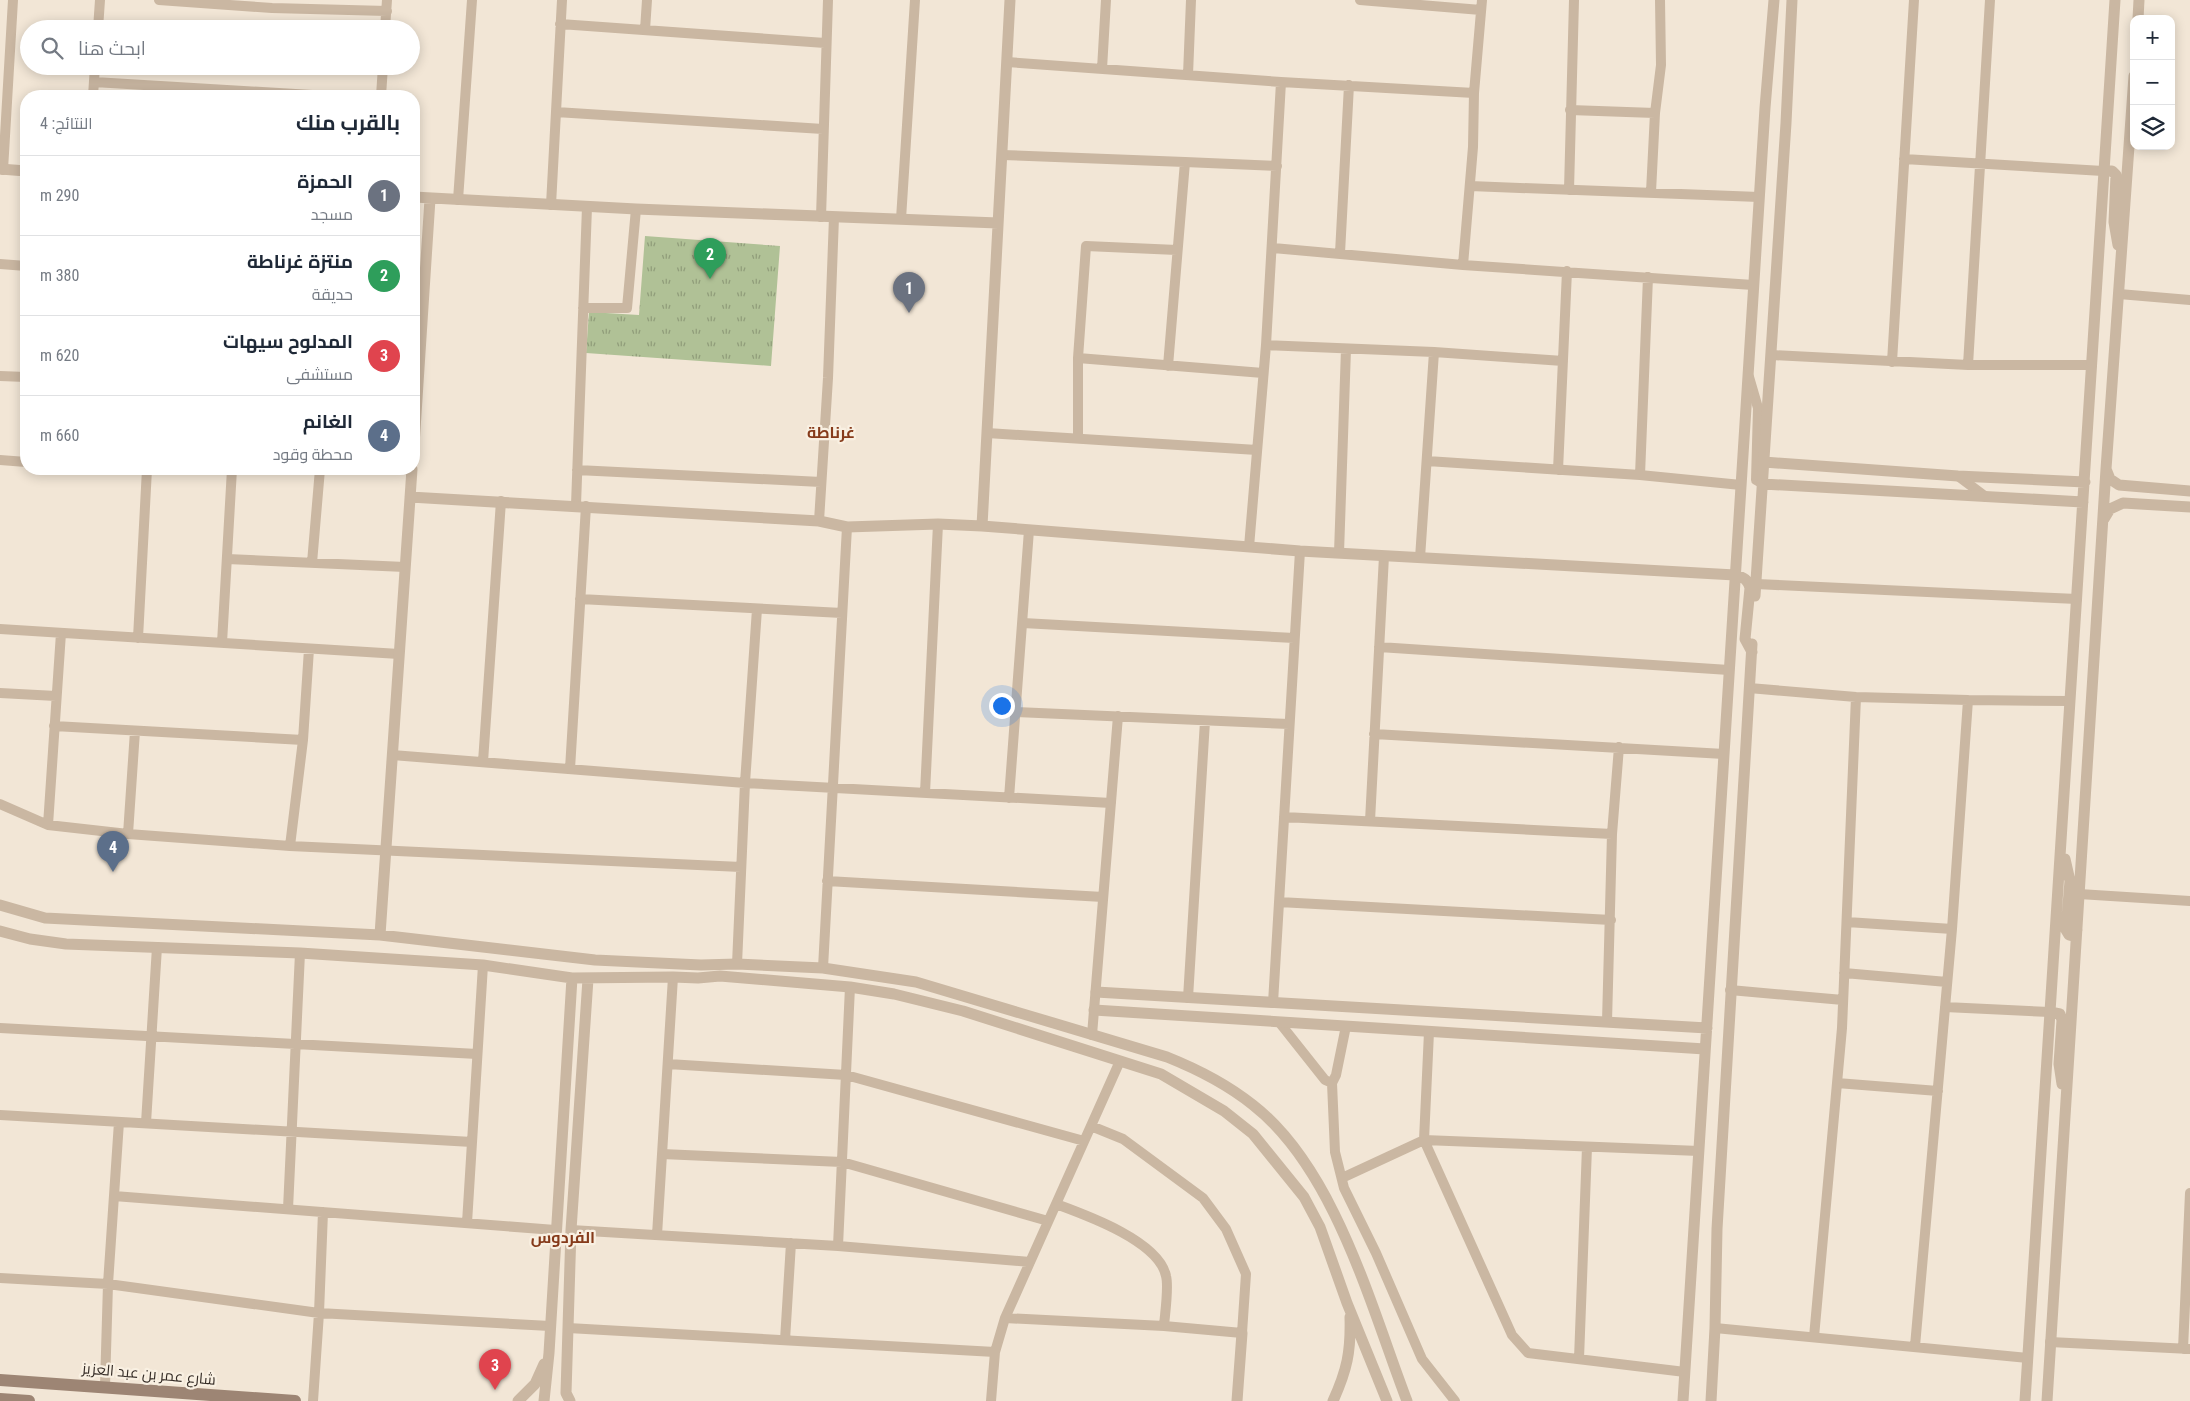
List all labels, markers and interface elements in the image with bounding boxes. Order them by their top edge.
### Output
map controls [2130,15,2175,150]
button: + [2130,15,2175,60]
search box [20,20,420,75]
icon: search [38,34,66,62]
text: ابحث هنا [78,37,146,60]
button: − [2130,60,2175,105]
button: layers [2130,105,2175,150]
text: بالقرب منك [296,111,400,135]
text: النتائج: 4 [40,114,92,133]
text: الحمزة [297,170,353,193]
text: 290 m [40,186,79,205]
text: 1 [380,186,388,205]
text: مسجد [311,205,353,224]
pin: 2 [694,238,726,279]
text: منتزة غرناطة [247,250,353,273]
text: 380 m [40,266,79,285]
text: 2 [380,266,388,285]
pin: 1 [893,272,925,313]
text: حديقة [312,285,353,304]
text: المدلوح سيهات [223,330,353,353]
text: 620 m [40,346,79,365]
text: 3 [380,346,388,365]
text: مستشفى [286,365,353,384]
text: الغانم [303,410,353,433]
district label: غرناطة [807,423,855,442]
text: 660 m [40,426,79,445]
text: 4 [380,426,388,445]
text: محطة وقود [273,445,353,464]
your location [989,693,1015,719]
pin: 4 [97,831,129,872]
district label: الفردوس [531,1228,595,1247]
pin: 3 [479,1349,511,1390]
street label: شارع عمر بن عبد العزيز [80,1359,217,1391]

